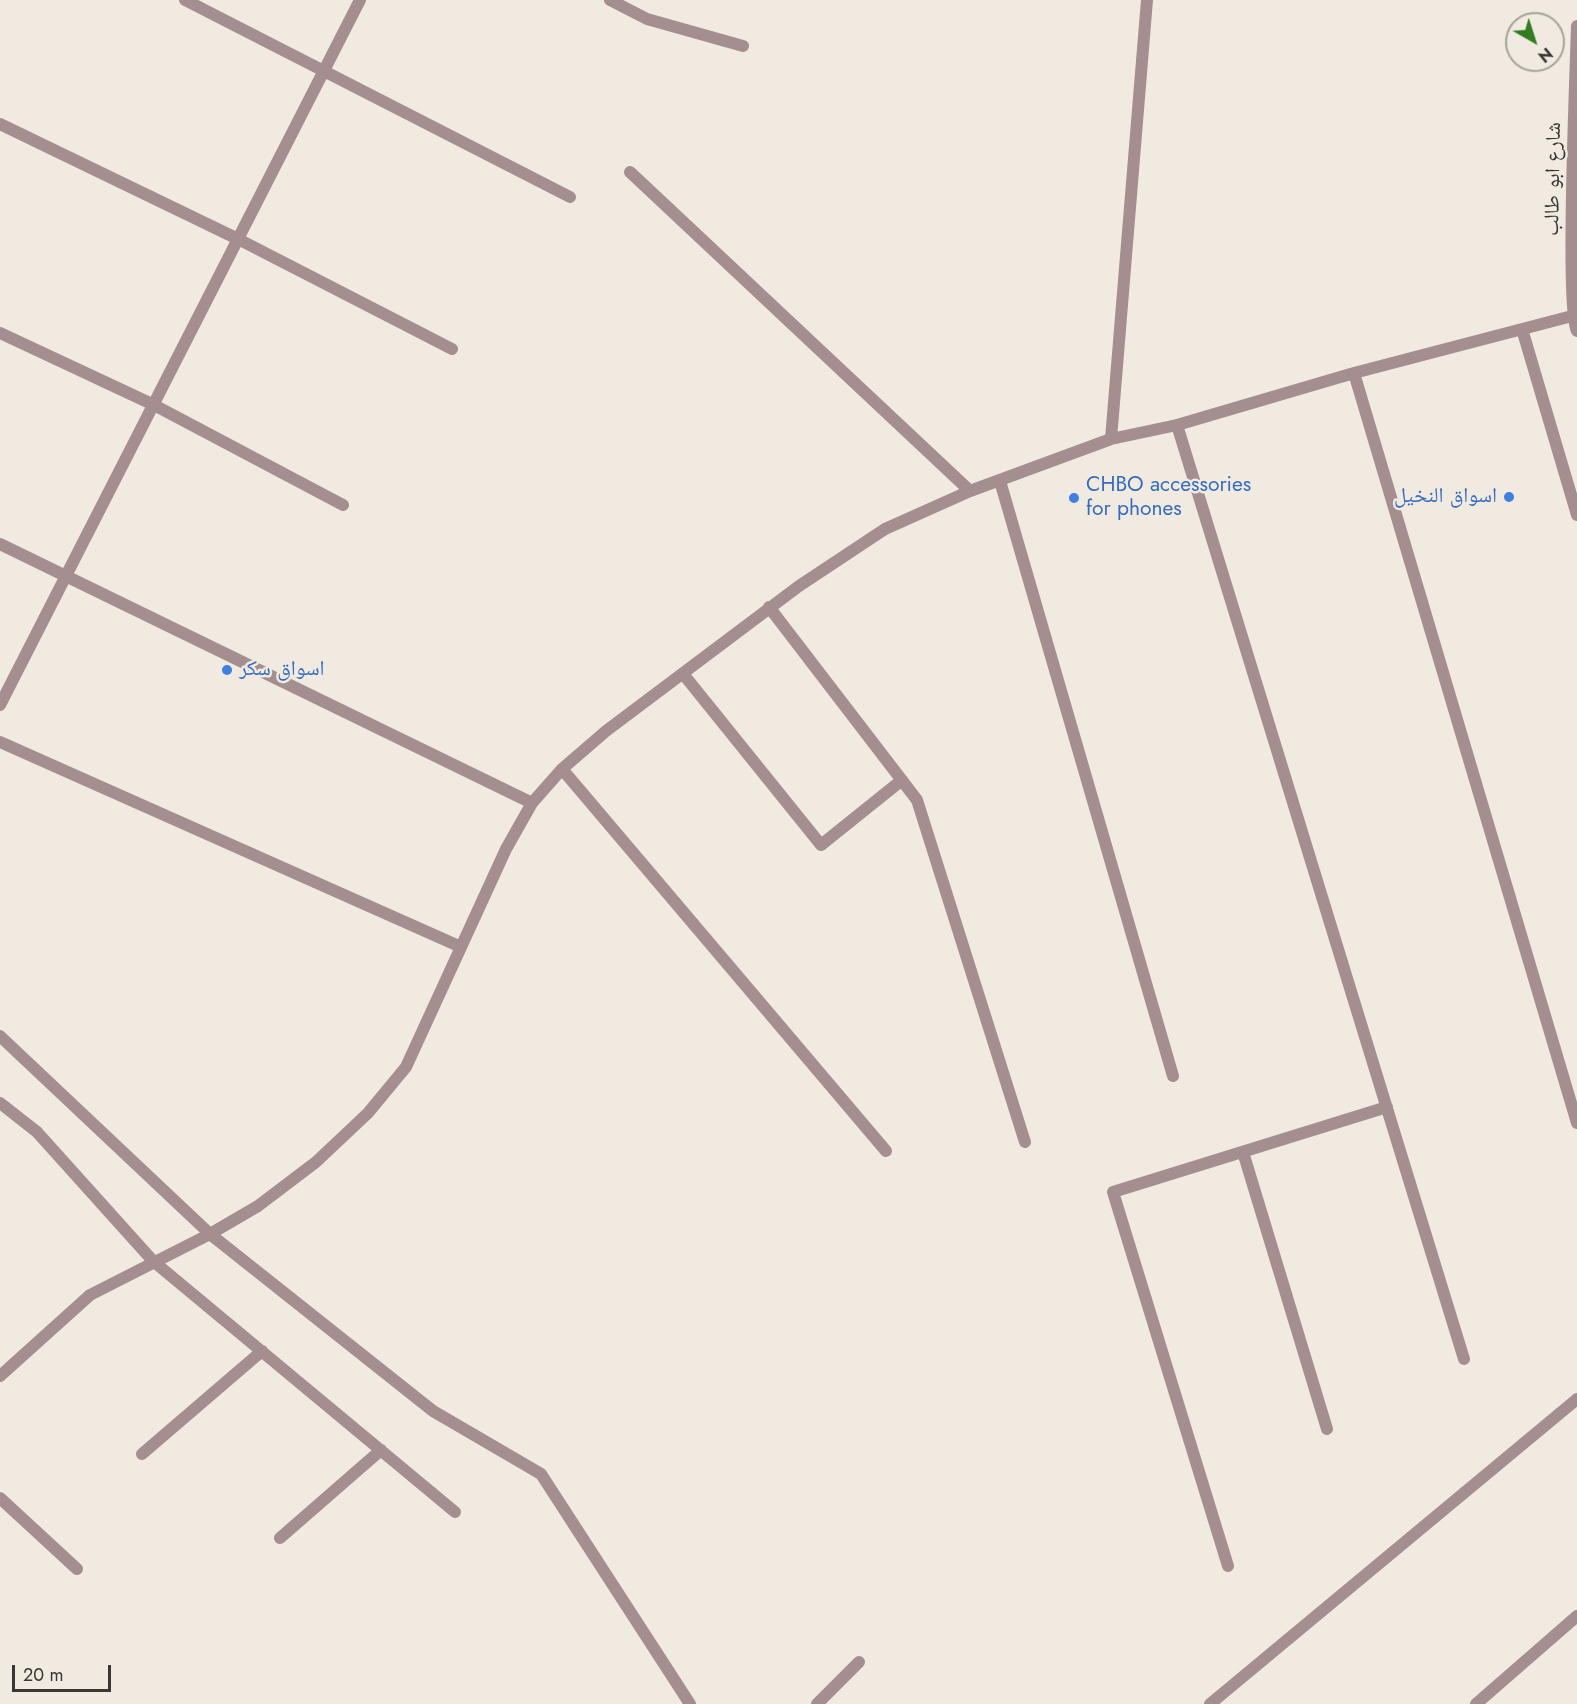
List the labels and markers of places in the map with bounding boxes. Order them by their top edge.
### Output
place label: CHBO accessories for phones [1086,473,1251,523]
place label: اسواق النخيل [1394,484,1497,510]
marker: اسواق النخيل [1502,490,1516,504]
marker: CHBO accessories for phones [1067,491,1081,505]
place label: اسواق سكر [239,657,324,683]
marker: اسواق سكر [220,663,234,677]

